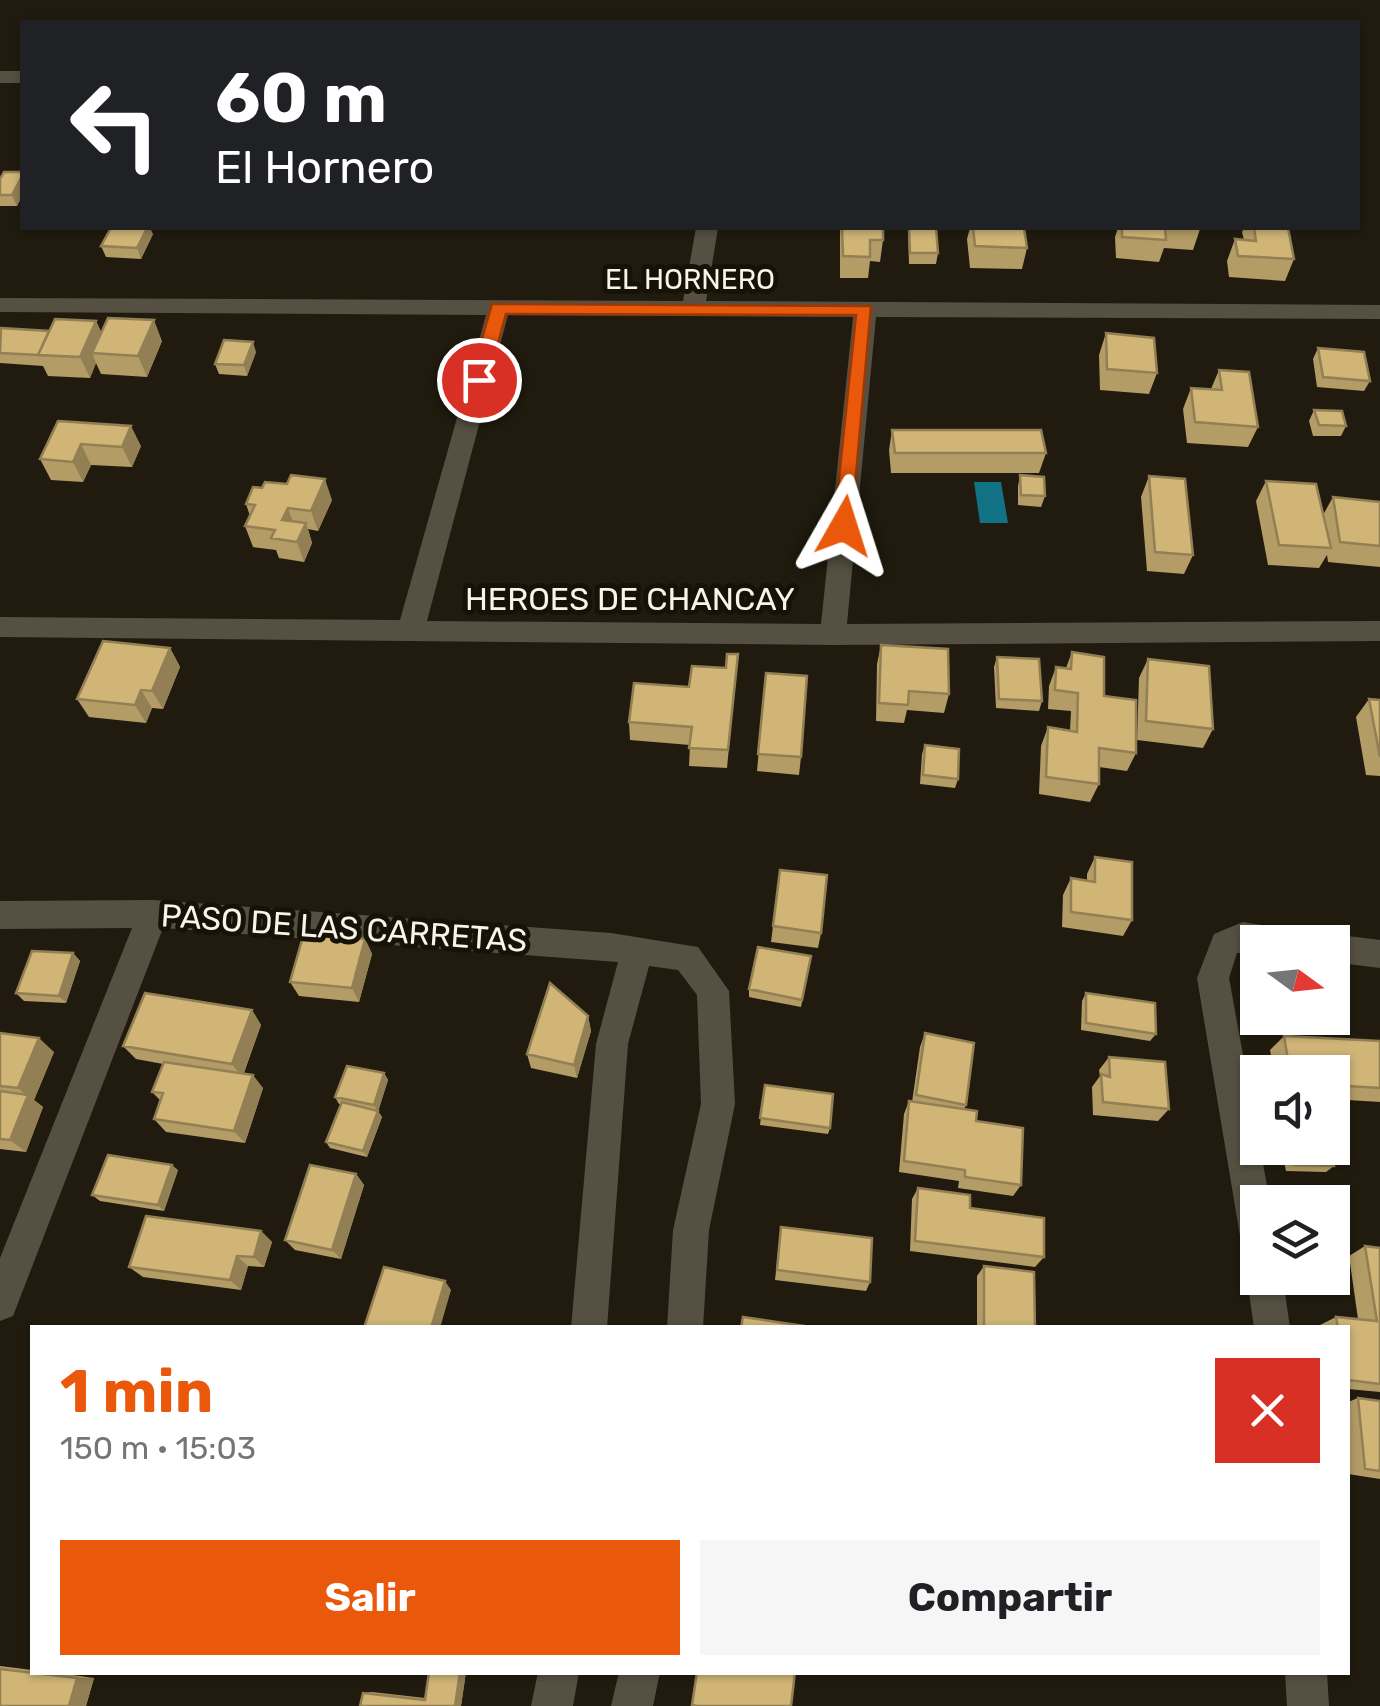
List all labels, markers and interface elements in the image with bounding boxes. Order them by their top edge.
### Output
text: 60 m [215,57,387,140]
icon: left [50,60,180,190]
text: El Hornero [215,141,434,194]
street label: EL HORNERO [605,263,775,296]
pin [437,338,522,423]
icon: arrive [452,353,507,408]
position arrow [792,474,896,578]
street label: HEROES DE CHANCAY [465,580,795,618]
street label: PASO DE LAS CARRETAS [160,896,528,960]
north arrow [1240,925,1350,1035]
map controls [1240,925,1350,1295]
button: sound [1240,1055,1350,1165]
button: layers [1240,1185,1350,1295]
text: 1 min [60,1356,213,1427]
button: close [1215,1358,1320,1463]
text: 150 m · 15:03 [60,1429,256,1467]
button: Salir [60,1540,680,1655]
button: Compartir [700,1540,1320,1655]

